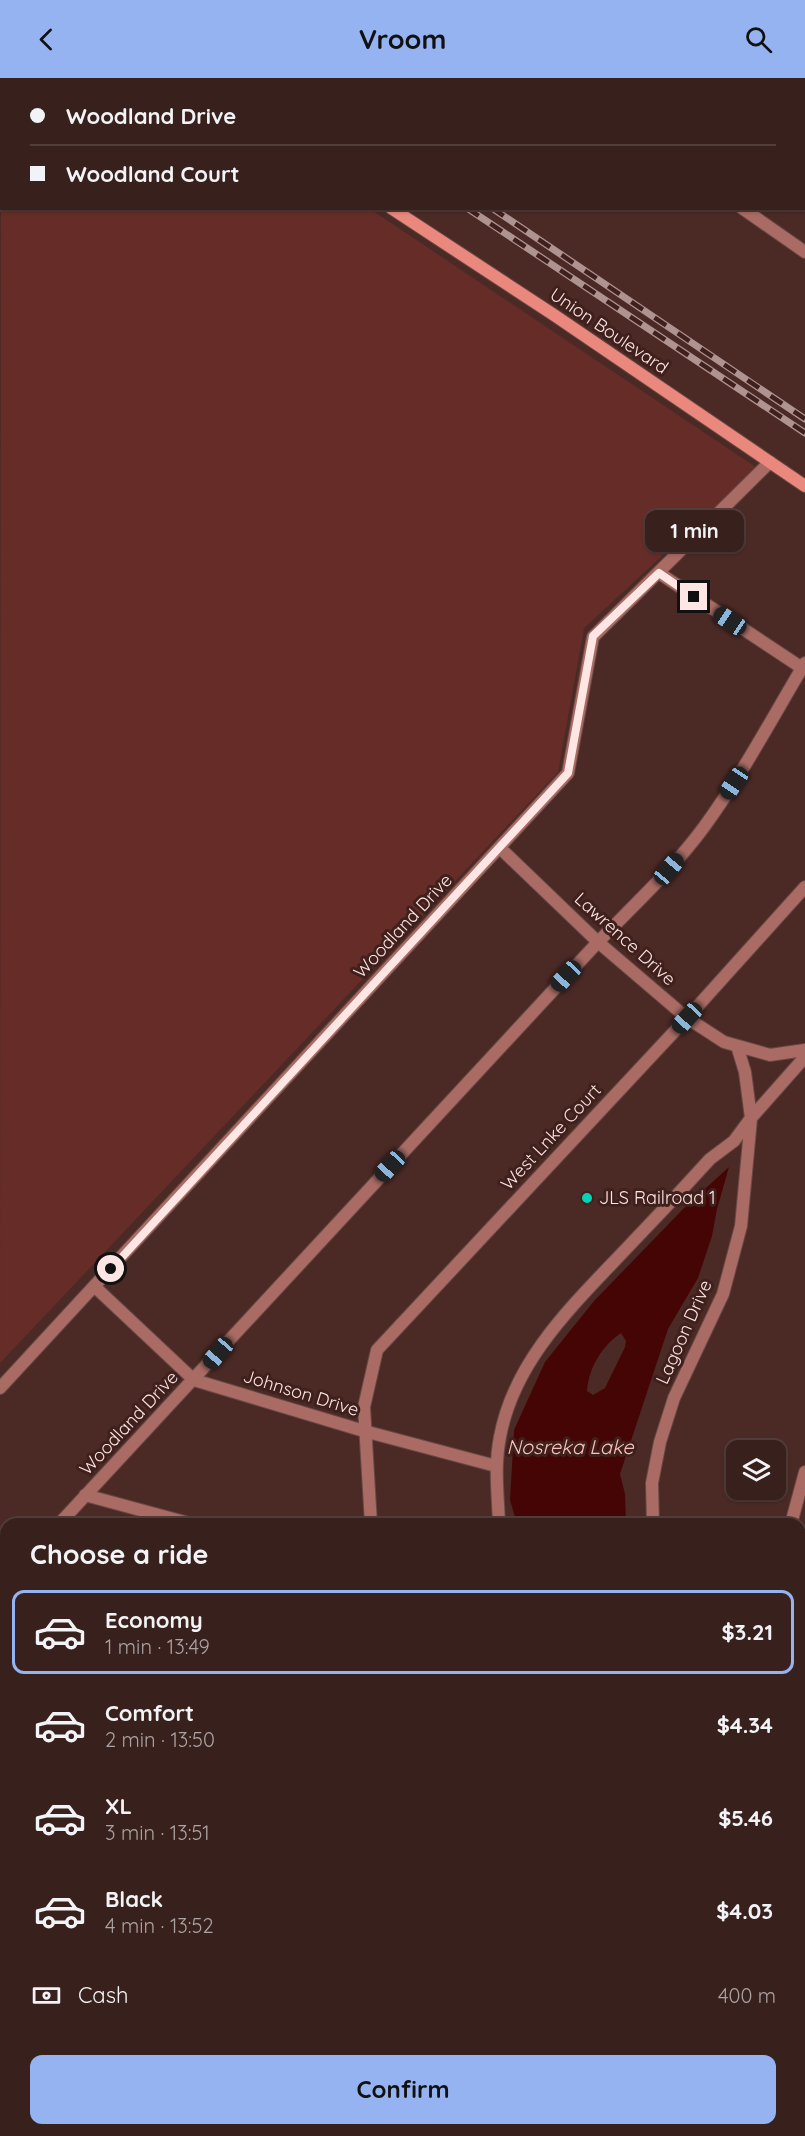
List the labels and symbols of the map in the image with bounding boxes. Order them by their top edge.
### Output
street label: Union Boulevard [546,282,673,379]
callout: 1 min [644,510,744,552]
route end [680,583,707,610]
car [710,603,750,639]
car [716,763,752,803]
car [651,849,687,889]
street label: Woodland Drive [348,869,457,983]
street label: Lawrence Drive [570,887,681,990]
car [547,957,585,995]
car [668,999,706,1037]
street label: West Lnke Court [496,1079,606,1195]
car [371,1147,409,1185]
place label: JLS Railroad 1 [599,1186,716,1209]
marker: JLS Railroad 1 [580,1191,594,1205]
route start [97,1255,124,1282]
street label: Lagoon Drive [650,1276,717,1388]
car [199,1334,237,1372]
street label: Johnson Drive [241,1364,362,1421]
street label: Woodland Drive [74,1366,183,1480]
water label: Nosreka Lake [506,1434,634,1459]

